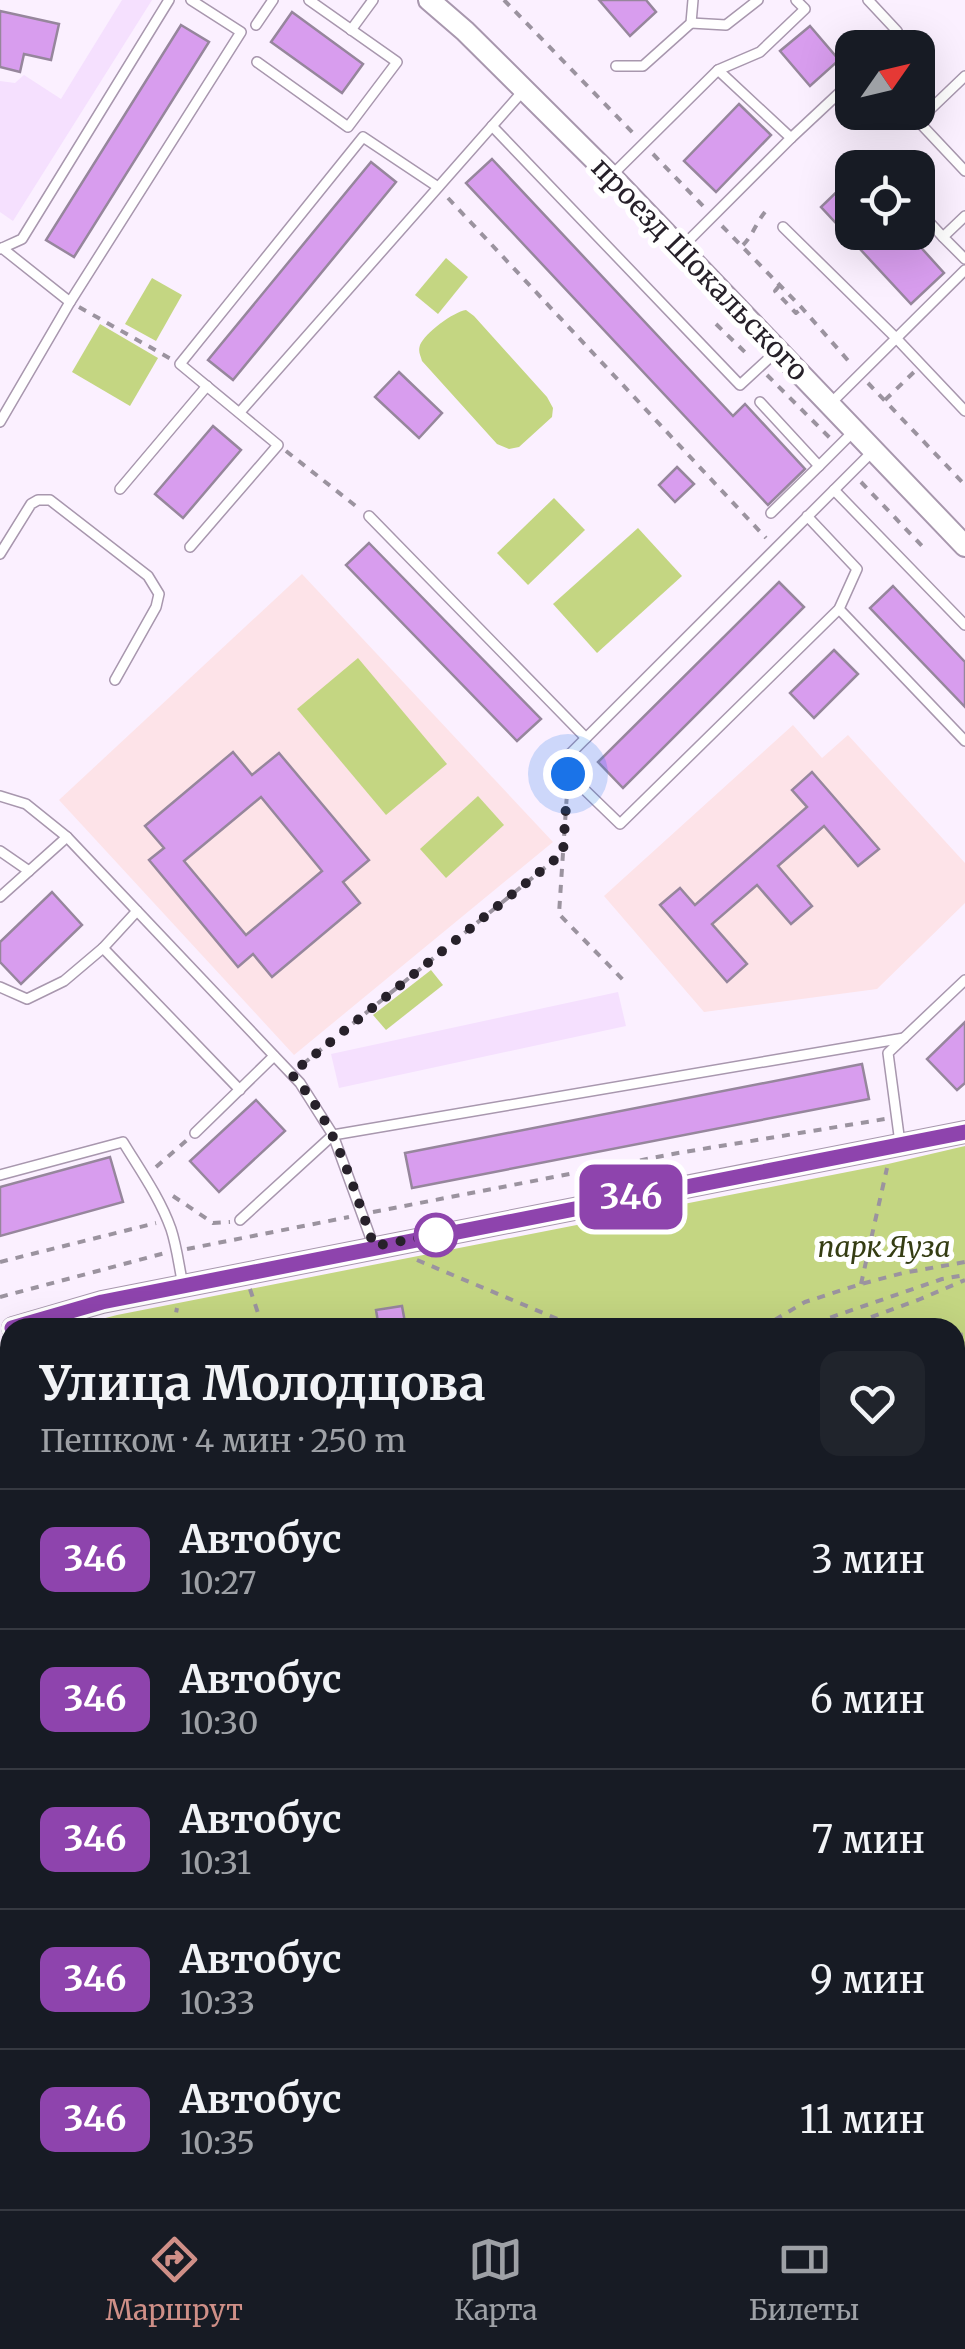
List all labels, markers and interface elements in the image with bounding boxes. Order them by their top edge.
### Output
north arrow [835,30,935,130]
map controls [835,30,935,250]
street label: проезд Шокальского [584,150,816,388]
button: locate [835,150,935,250]
your location [543,749,593,799]
line badge: 346 [574,1164,688,1230]
text: 346 [599,1175,663,1219]
unlabelled marker [415,1214,457,1256]
park label: парк Яуза [818,1229,950,1265]
button: heart [820,1351,925,1456]
text: Улица Молодцова [40,1353,486,1413]
text: Пешком · 4 мин · 250 m [40,1421,406,1461]
text: Автобус [180,1516,341,1563]
text: 3 мин [811,1536,925,1583]
text: 346 [63,1537,127,1581]
text: 10:27 [180,1563,257,1603]
text: Автобус [180,1656,341,1703]
text: 6 мин [810,1676,925,1723]
text: 346 [63,1677,127,1721]
text: 10:30 [180,1703,258,1743]
text: Автобус [180,1796,341,1843]
text: 7 мин [811,1816,925,1863]
text: 346 [63,1817,127,1861]
text: 10:31 [180,1843,251,1883]
text: Автобус [180,1936,341,1983]
text: 9 мин [810,1956,925,2003]
text: 346 [63,1957,127,2001]
text: 10:33 [180,1983,255,2023]
text: Автобус [180,2076,341,2123]
text: 11 мин [800,2096,925,2143]
text: 346 [63,2097,127,2141]
text: 10:35 [180,2123,255,2163]
tab: Маршрут [106,2232,243,2328]
tab: Карта [454,2232,538,2328]
tab: Билеты [749,2232,859,2328]

